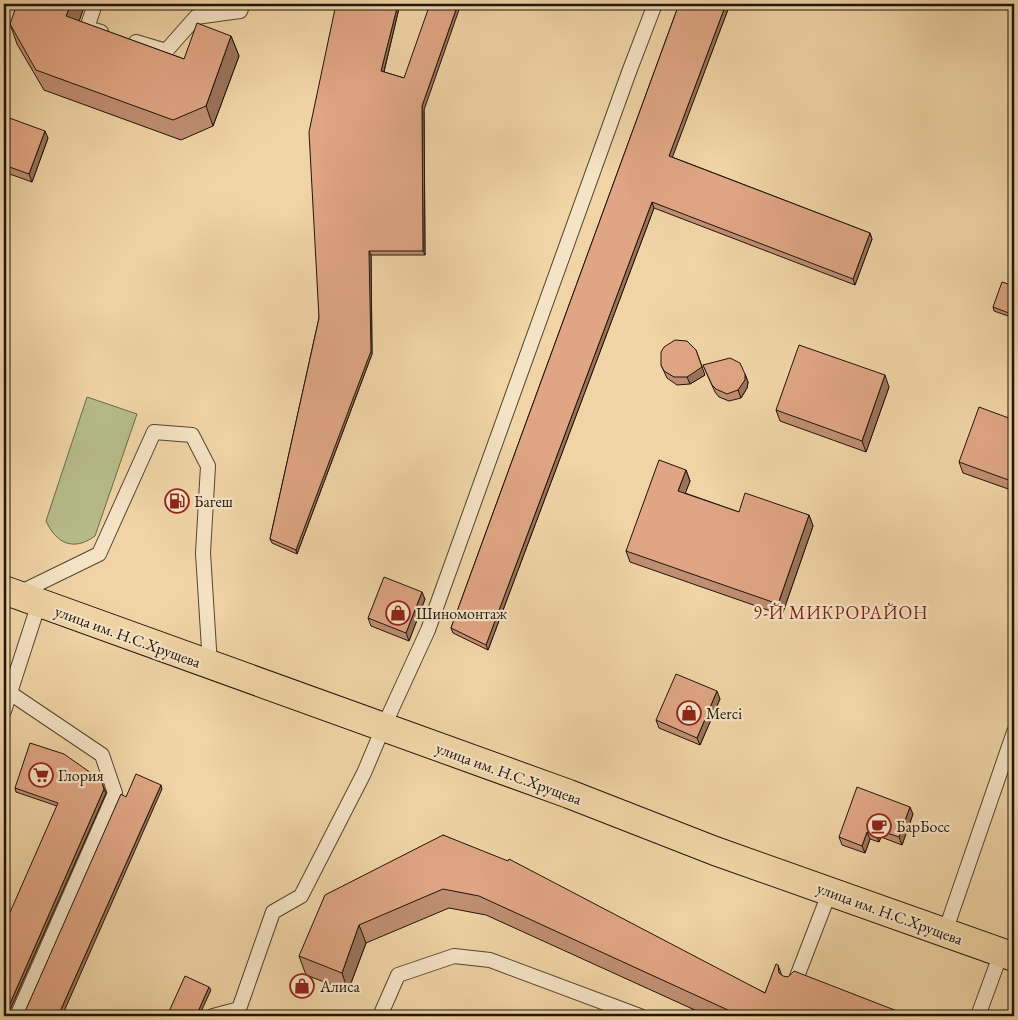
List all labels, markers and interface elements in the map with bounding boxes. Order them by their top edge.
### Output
fuel station icon: Багеш [164,488,190,514]
place label: Багеш [194,491,233,512]
street label: улица им. Н.С.Хрущева [52,600,204,673]
shop icon: Шиномонтаж [385,600,411,626]
district label: 9-Й МИКРОРАЙОН [753,601,929,624]
place label: Шиномонтаж [416,603,507,624]
shop icon: Merci [676,700,702,726]
place label: Merci [706,703,742,724]
street label: улица им. Н.С.Хрущева [433,737,585,810]
supermarket icon: Глория [28,762,54,788]
place label: Глория [58,765,104,786]
cafe icon: БарБосс [866,813,892,839]
place label: БарБосс [896,816,950,837]
street label: улица им. Н.С.Хрущева [814,877,966,950]
shop icon: Алиса [289,973,315,999]
place label: Алиса [319,976,360,997]

